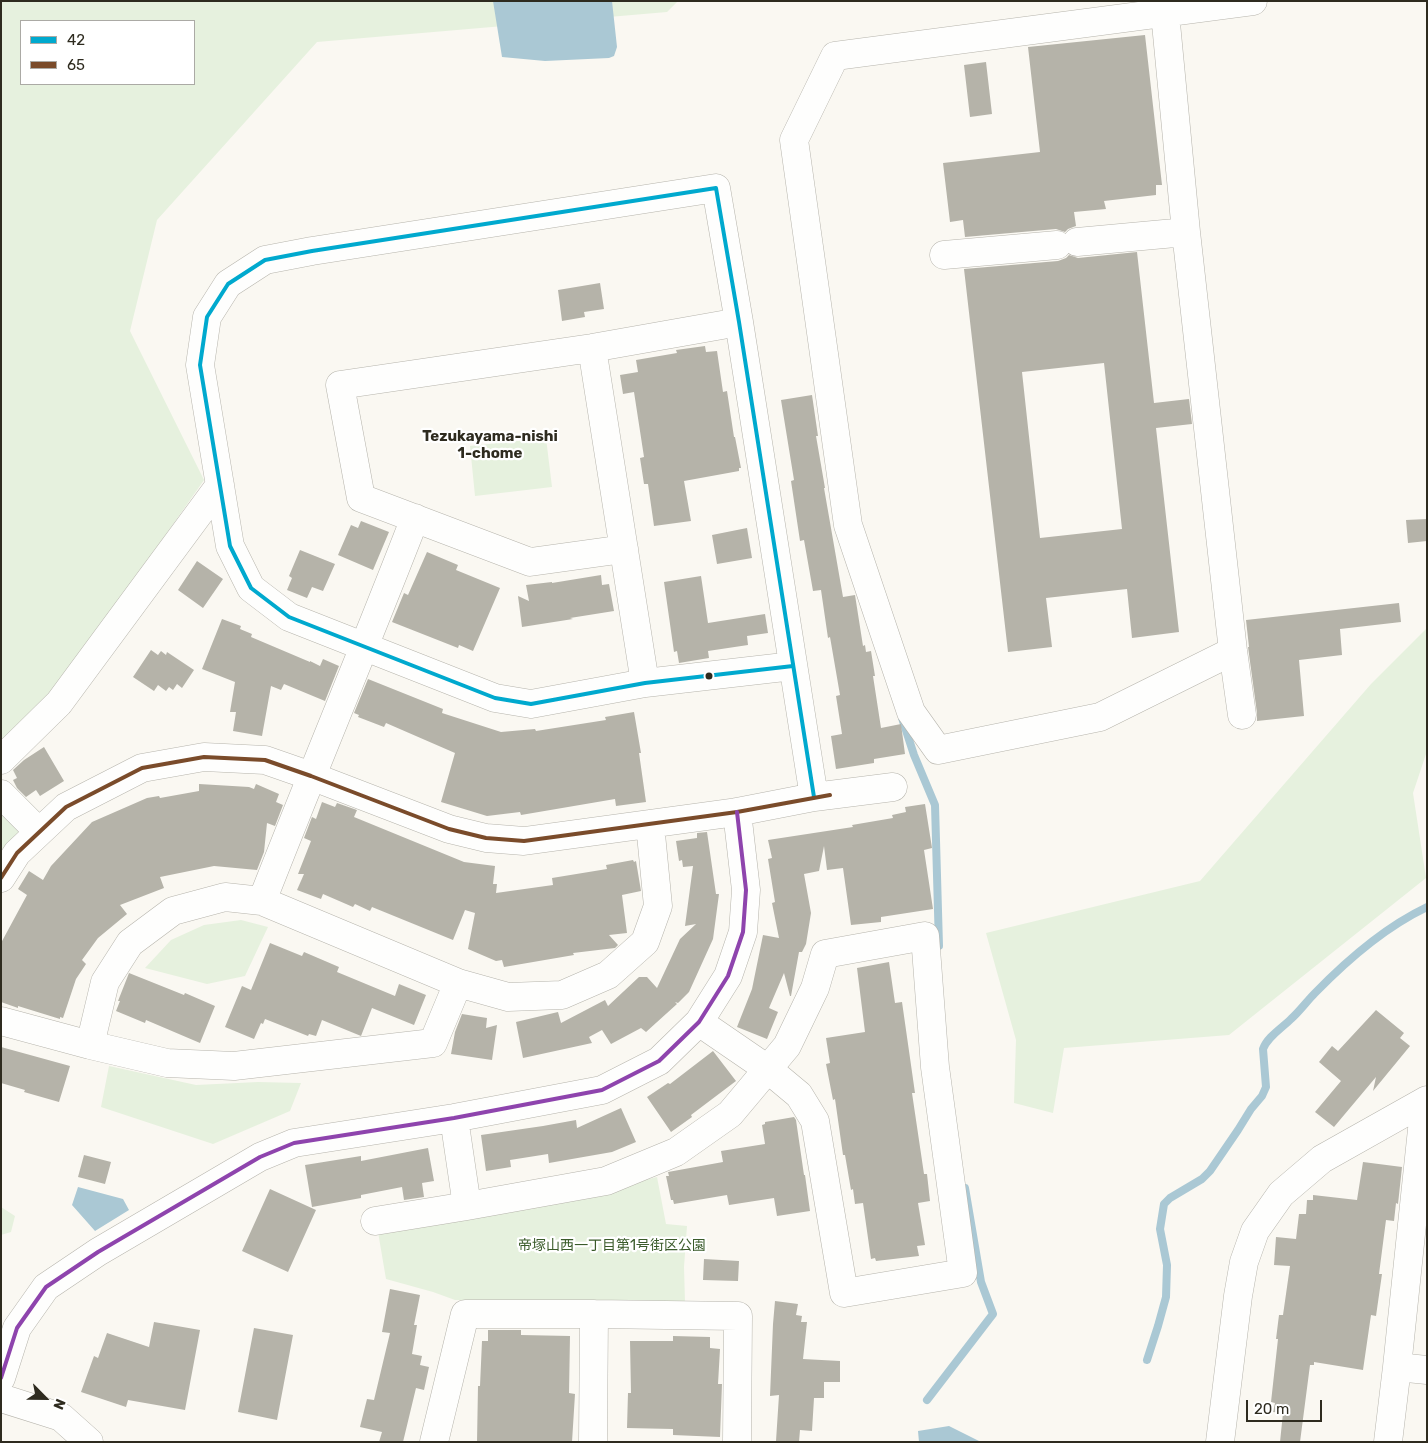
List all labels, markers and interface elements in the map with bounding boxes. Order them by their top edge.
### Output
legend [20,20,195,85]
text: 42 [67,31,85,49]
text: 65 [67,56,85,74]
district label: Tezukayama-nishi 1-chome [422,428,558,463]
unlabelled marker [704,671,714,681]
park label: 帝塚山西一丁目第1号街区公園 [518,1238,706,1254]
north arrow [20,1373,70,1423]
scale bar [1248,1390,1324,1422]
text: N [49,1396,69,1412]
text: 20 m [1254,1400,1289,1418]

